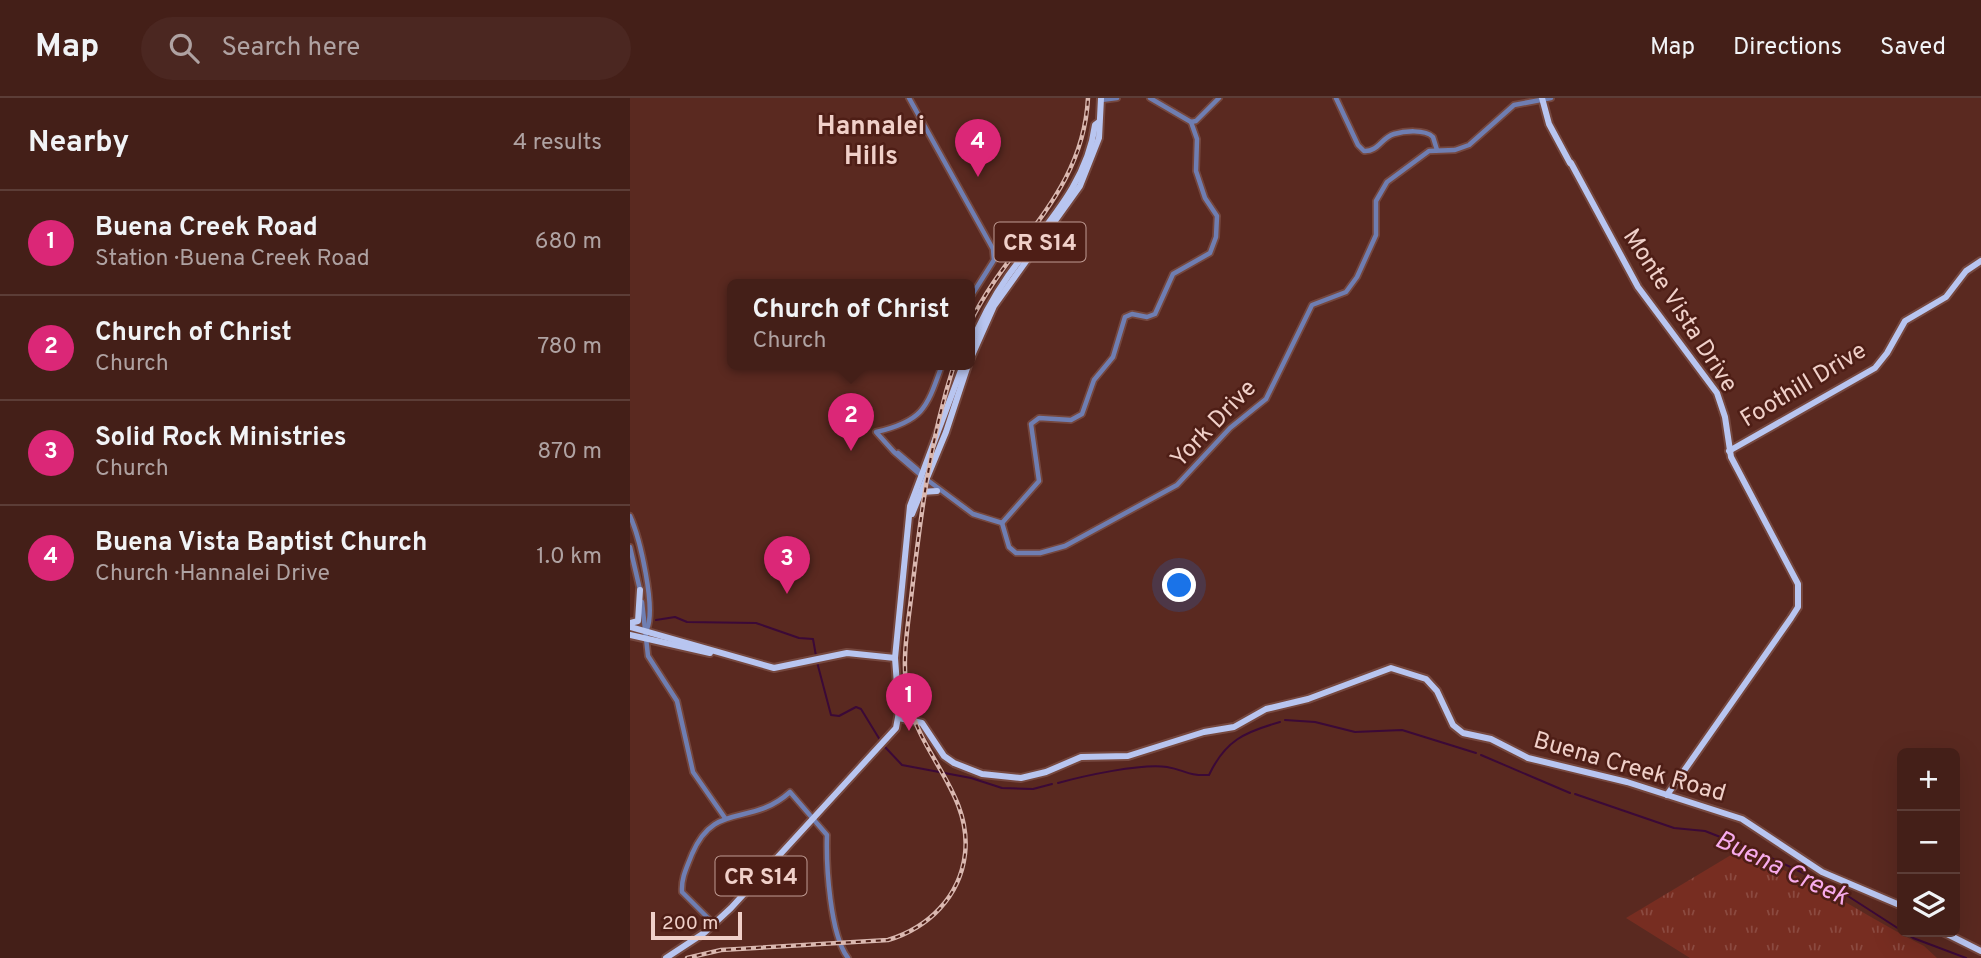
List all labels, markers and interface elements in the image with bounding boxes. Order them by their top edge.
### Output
search box [141,17,631,80]
text: Map [35,27,99,69]
icon: search [165,29,203,67]
text: Search here [221,32,360,65]
text: Map [1650,33,1695,63]
text: Directions [1733,33,1842,63]
text: Saved [1880,33,1946,63]
district label: Hannalei Hills [817,111,925,174]
pin: 4 [955,119,1001,177]
text: Nearby [28,125,129,162]
text: 4 results [513,129,602,158]
text: Buena Creek Road [95,212,318,245]
road number: CR S14 [994,223,1086,262]
street label: Monte Vista Drive [1615,224,1743,398]
text: 1 [46,228,56,257]
text: 680 m [535,228,602,257]
text: Station · Buena Creek Road [95,245,370,274]
popup [727,279,975,370]
text: Church of Christ [753,294,949,327]
text: Church of Christ [95,317,292,350]
text: Church [753,327,826,356]
text: 2 [44,333,58,362]
text: 780 m [537,333,602,362]
street label: Foothill Drive [1736,336,1873,435]
text: Church [95,350,169,379]
street label: York Drive [1165,374,1264,475]
pin: 2 [828,393,874,451]
text: Solid Rock Ministries [95,422,347,455]
text: 3 [44,438,58,467]
text: 870 m [537,438,602,467]
text: Church [95,455,169,484]
text: Buena Vista Baptist Church [95,527,427,560]
pin: 3 [764,536,810,594]
text: 4 [44,543,58,572]
text: 1.0 km [536,543,602,572]
text: Church · Hannalei Drive [95,560,330,589]
your location [1162,568,1196,602]
pin: 1 [886,673,932,731]
street label: Buena Creek Road [1530,726,1729,810]
map controls [1897,748,1960,937]
button: + [1897,748,1960,811]
button: − [1897,811,1960,874]
water label: Buena Creek [1709,824,1854,915]
road number: CR S14 [716,856,806,896]
button: layers [1897,874,1960,937]
scale bar [651,909,742,941]
text: 200 m [662,912,718,936]

